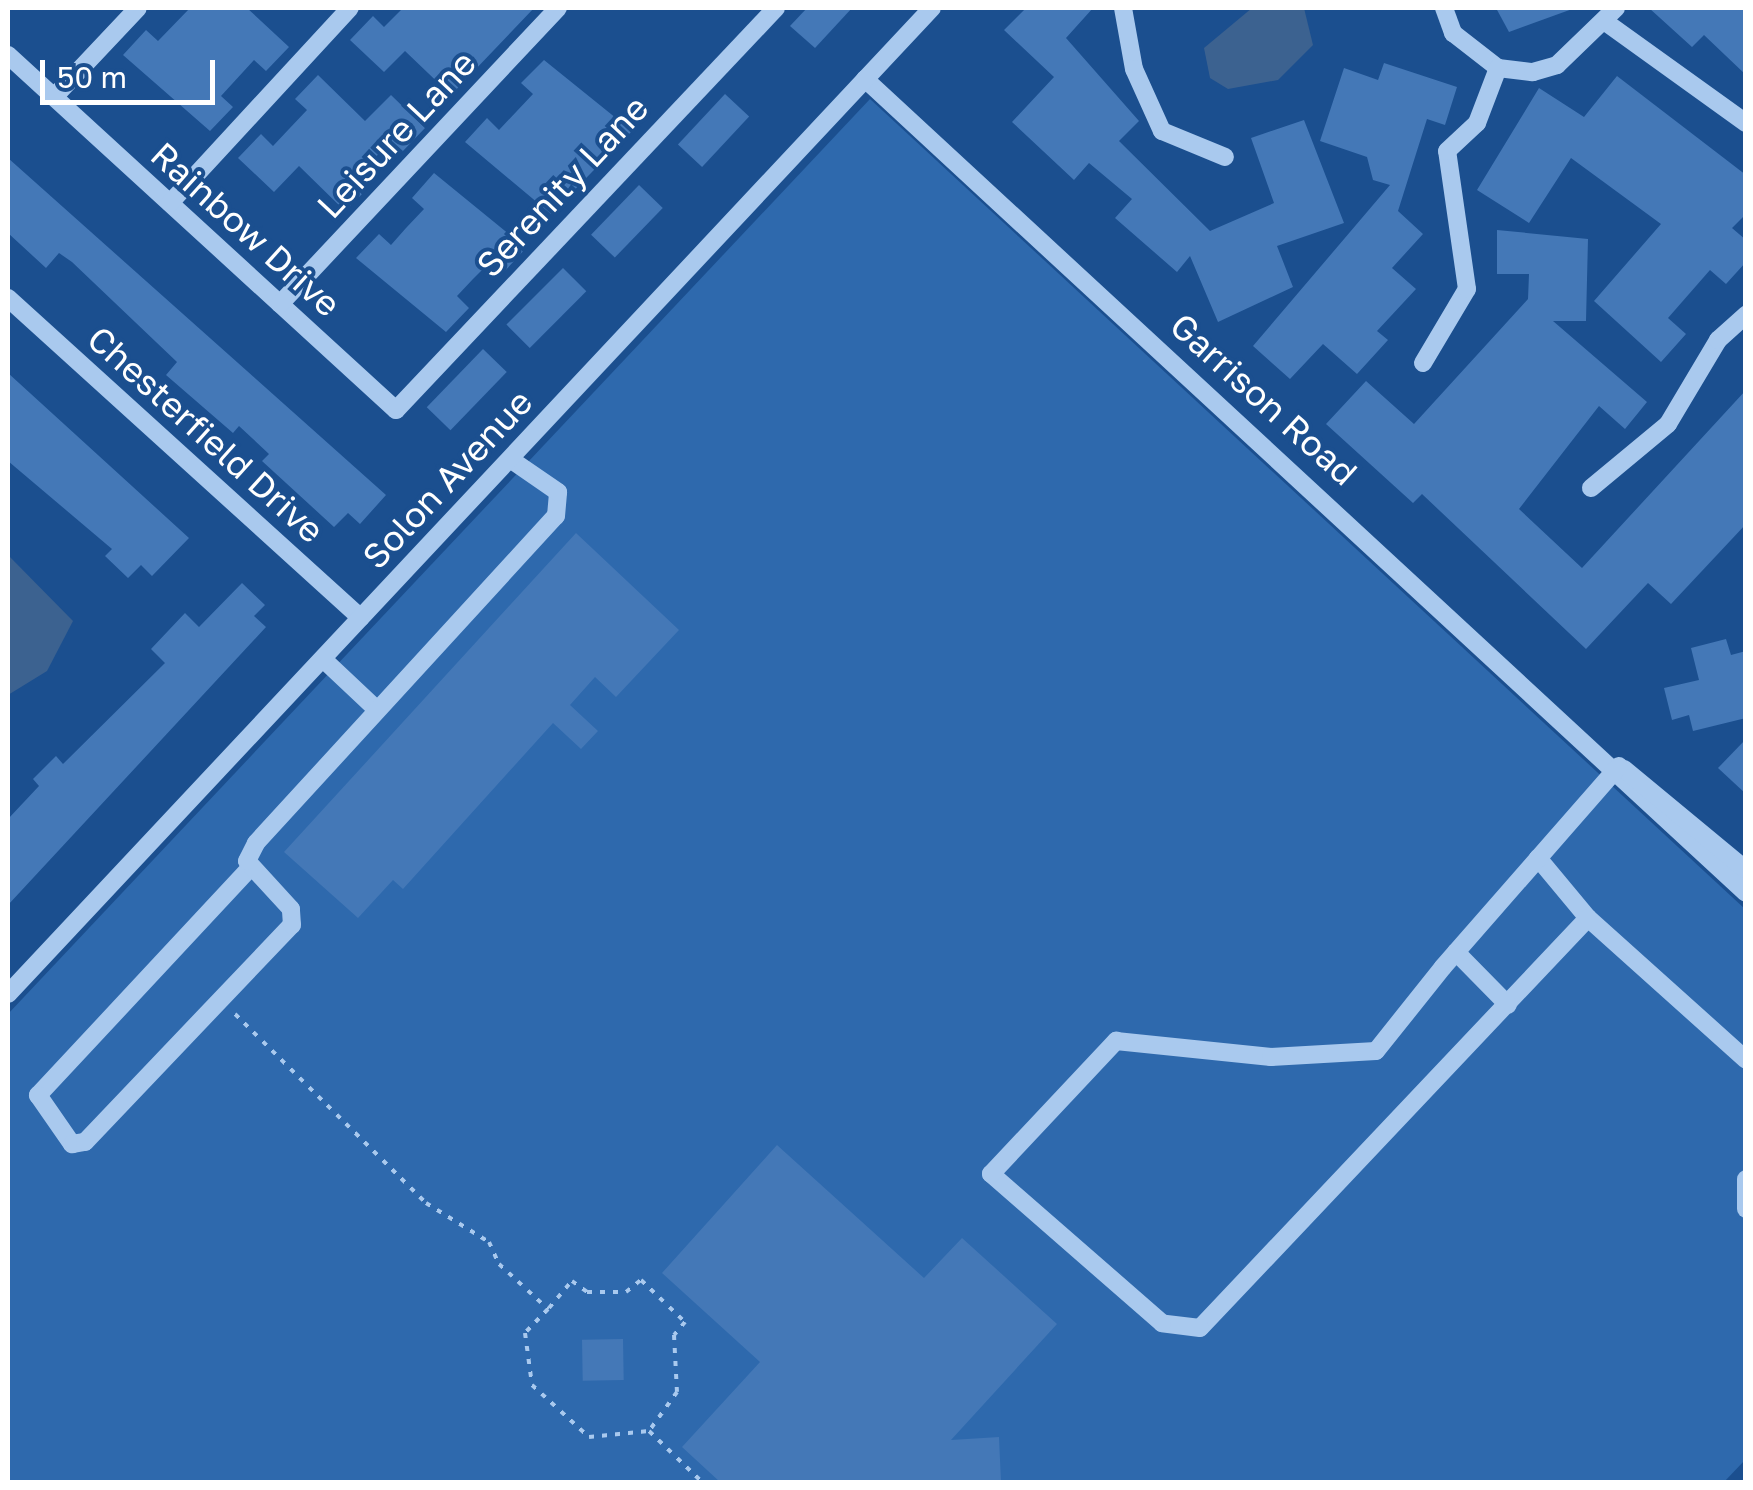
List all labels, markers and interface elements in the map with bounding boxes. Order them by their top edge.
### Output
scale bar [45,40,220,102]
street label: Leisure Lane [308,42,484,226]
text: 50 m [57,59,127,95]
street label: Serenity Lane [467,87,657,285]
street label: Rainbow Drive [143,133,349,325]
street label: Garrison Road [1162,304,1366,494]
street label: Chesterfield Drive [79,317,333,551]
street label: Solon Avenue [354,381,540,577]

